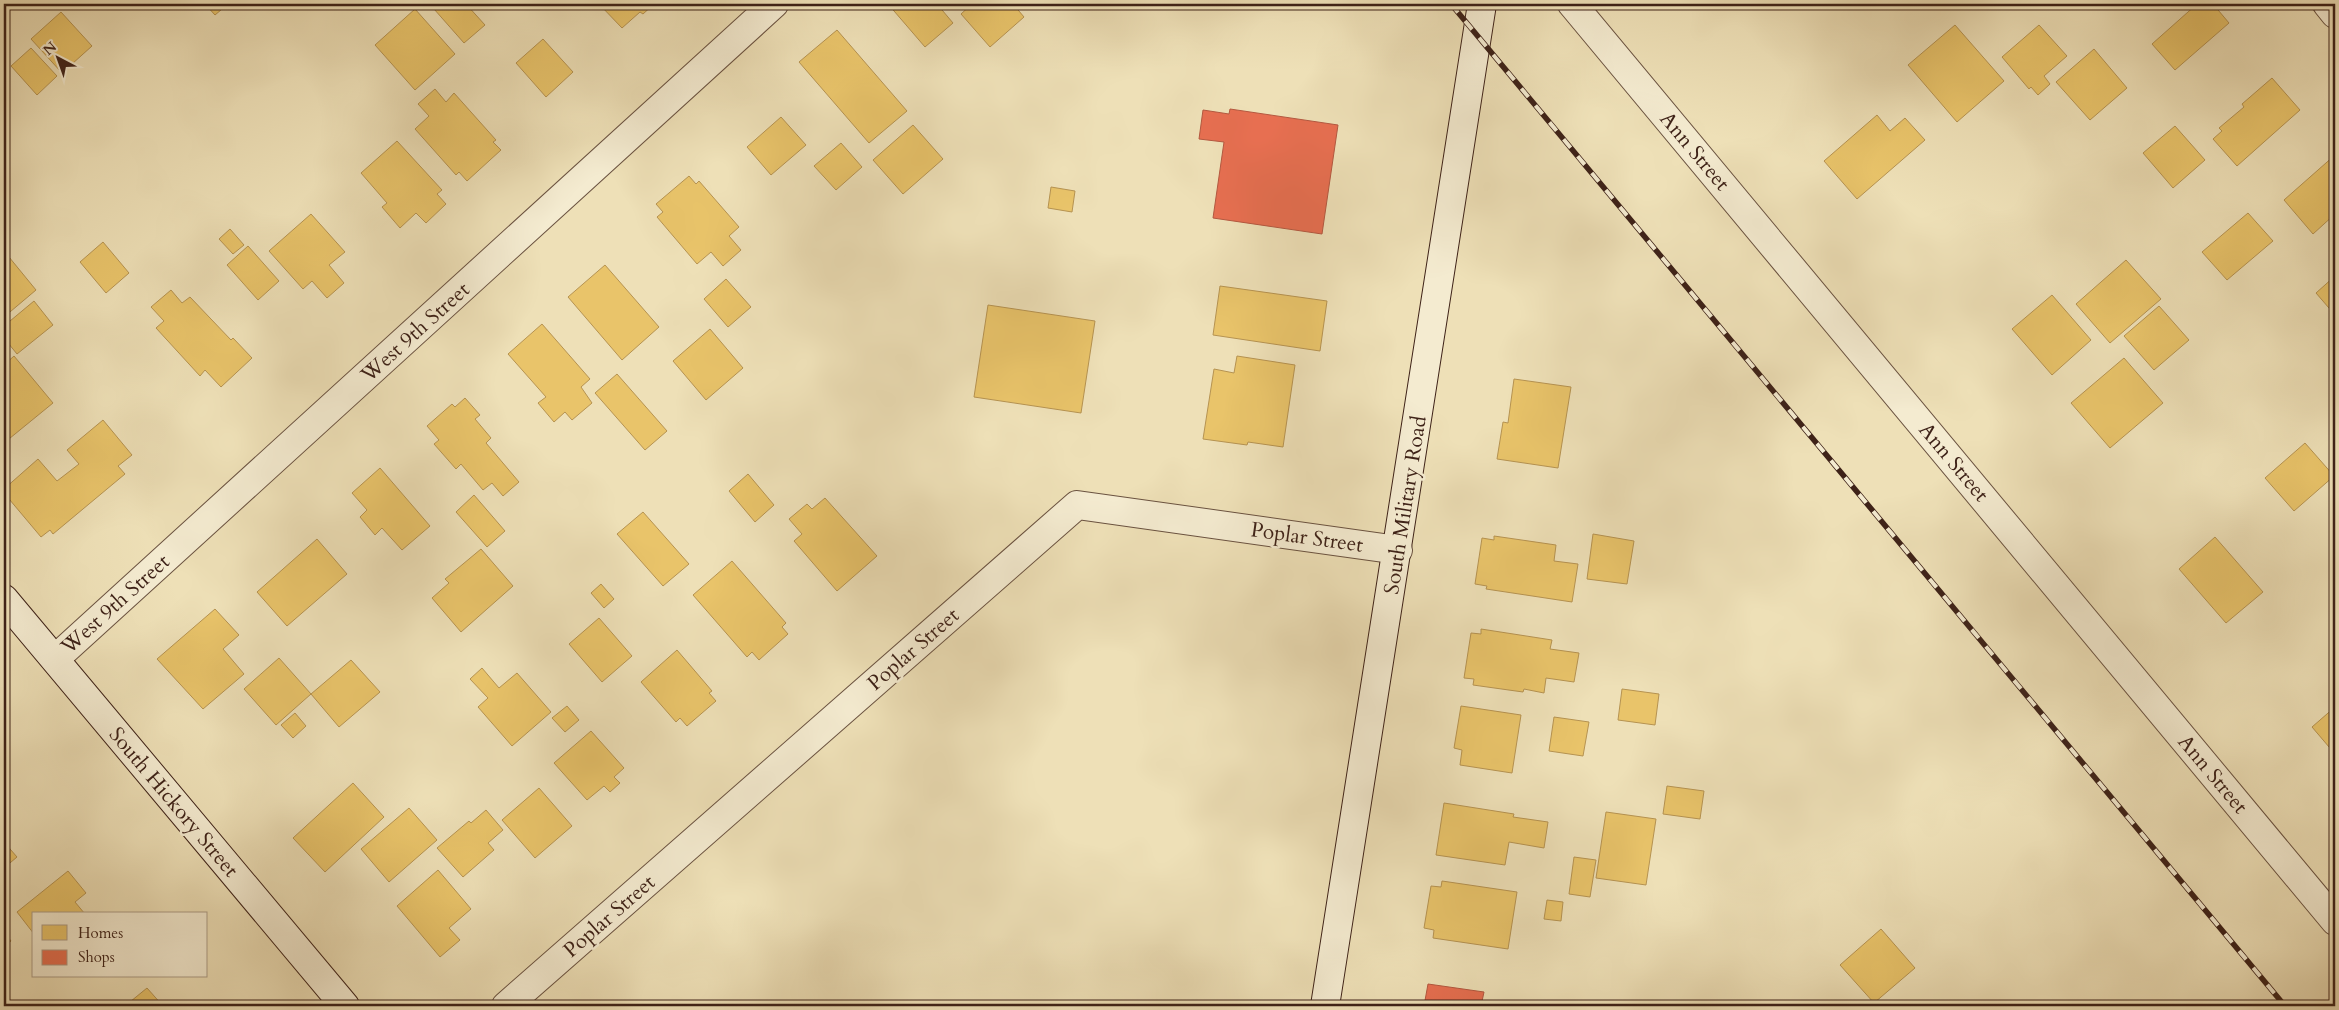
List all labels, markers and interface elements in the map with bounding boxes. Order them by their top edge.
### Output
north arrow [32,32,82,82]
text: N [39,37,61,60]
street label: Ann Street [1653,106,1736,197]
street label: West 9th Street [354,275,476,390]
street label: South Military Road [1377,414,1434,596]
street label: Ann Street [1912,417,1995,508]
street label: Poplar Street [1249,515,1365,560]
street label: West 9th Street [54,547,176,662]
street label: Poplar Street [861,601,966,697]
street label: South Hickory Street [102,721,245,884]
street label: Ann Street [2171,729,2254,820]
street label: Poplar Street [557,868,662,964]
legend [32,912,208,978]
text: Homes [78,923,123,943]
text: Shops [78,947,115,967]

